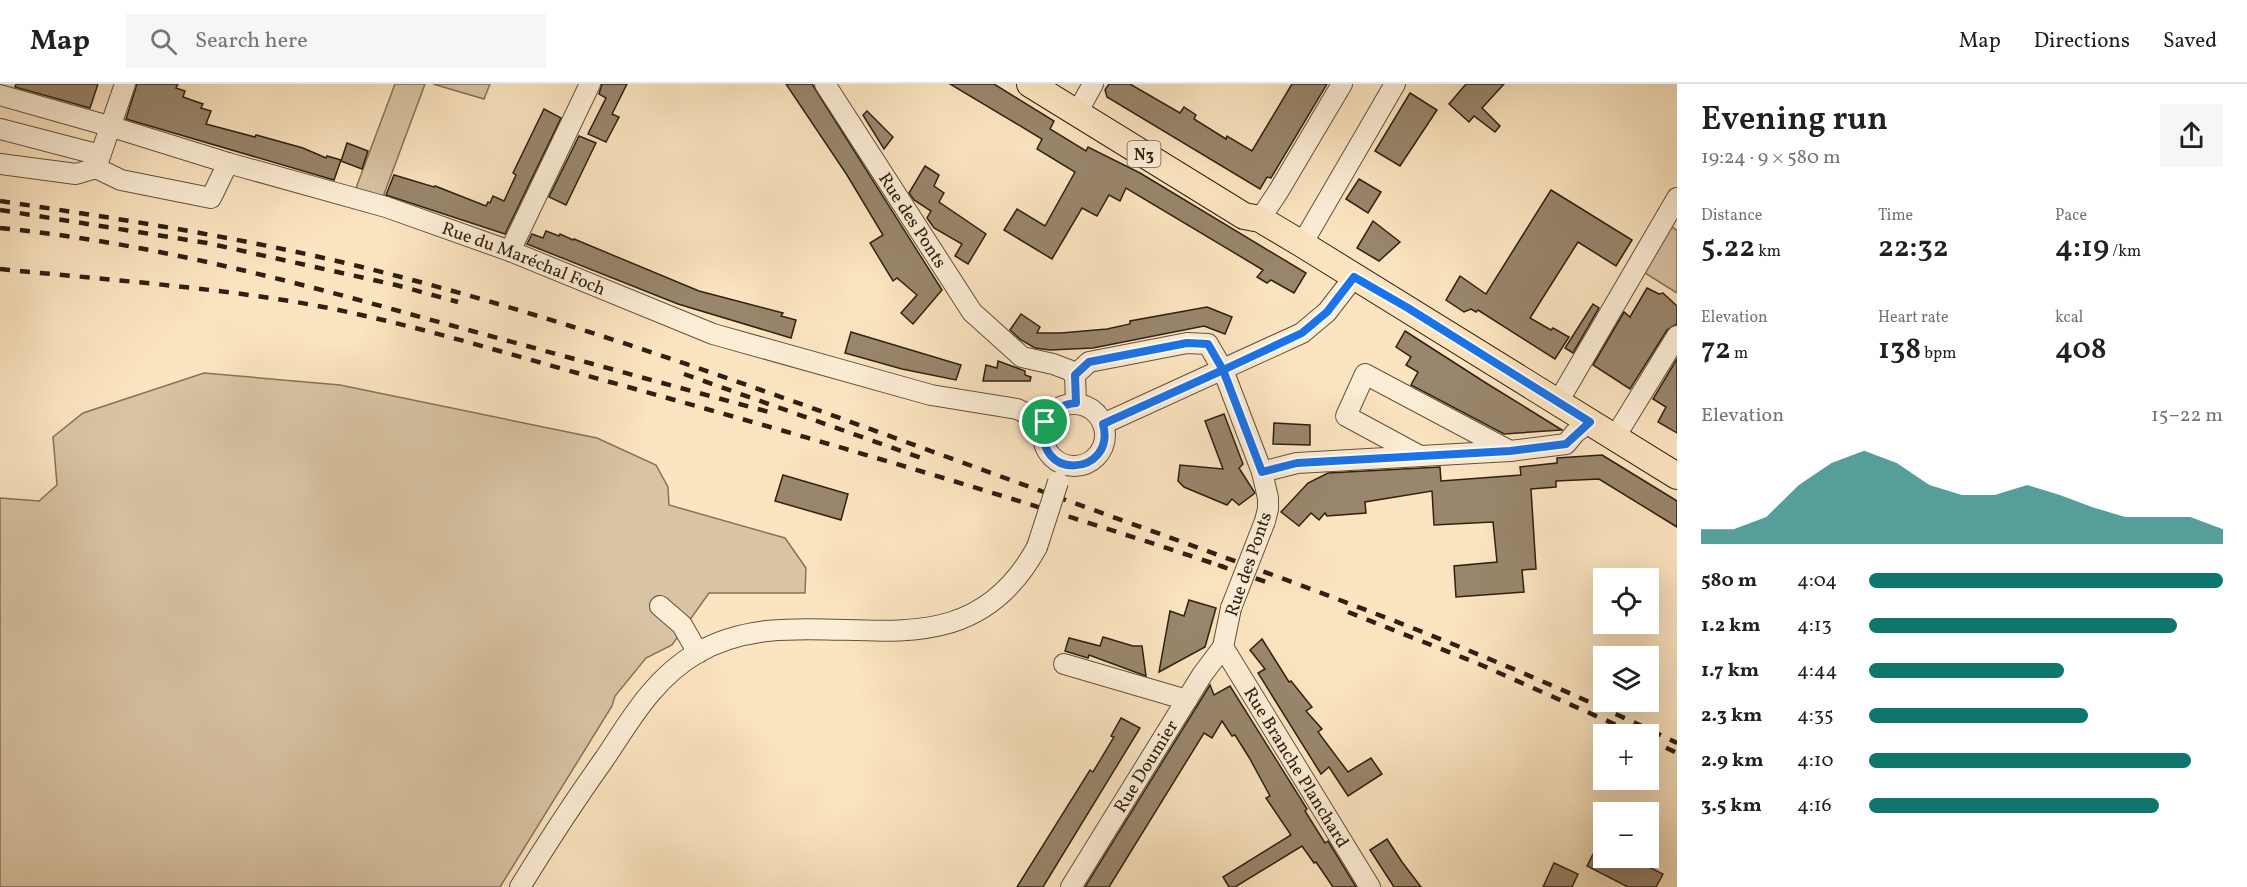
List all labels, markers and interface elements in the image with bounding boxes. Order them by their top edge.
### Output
search box [126,14,546,68]
text: Map [30,22,90,61]
icon: search [147,25,180,58]
text: Search here [195,26,308,57]
text: Map [1959,27,2001,56]
text: Directions [2034,27,2130,56]
text: Saved [2163,27,2217,56]
text: Evening run [1701,98,1888,144]
button: share [2160,104,2223,167]
road number: N3 [1128,141,1160,167]
text: 19:24 · 9 × 580 m [1701,144,1841,172]
street label: Rue des Ponts [871,168,952,274]
text: Distance [1701,205,1762,227]
text: Time [1878,205,1913,227]
text: Pace [2055,205,2087,227]
street label: Rue du Maréchal Foch [438,217,609,303]
text: 5.22 [1701,227,1755,269]
text: 22:32 [1878,227,1949,269]
text: 4:19 [2055,227,2109,269]
text: km [1755,241,1781,263]
text: /km [2109,241,2141,263]
text: Elevation [1701,307,1768,329]
text: Heart rate [1878,307,1949,329]
text: kcal [2055,307,2083,329]
text: 72 [1701,329,1731,371]
text: 138 [1878,329,1921,371]
text: 408 [2055,329,2107,371]
text: m [1731,343,1748,365]
text: bpm [1921,343,1956,365]
pin [1019,396,1070,447]
text: Elevation [1701,402,1784,430]
text: 15–22 m [2151,402,2223,430]
icon: arrive [1028,405,1061,438]
street label: Rue des Ponts [1220,509,1279,620]
text: 580 m [1701,567,1757,595]
text: 4:04 [1797,567,1837,595]
map controls [1593,568,1659,868]
button: locate [1593,568,1659,634]
text: 1.2 km [1701,612,1761,640]
text: 4:13 [1797,612,1832,640]
button: layers [1593,646,1659,712]
text: 1.7 km [1701,657,1759,685]
text: 4:44 [1797,657,1838,685]
street label: Rue Branche Planchard [1237,683,1354,853]
text: 2.3 km [1701,702,1762,730]
text: 4:35 [1797,702,1834,730]
street label: Rue Doumier [1109,715,1185,818]
button: + [1593,724,1659,790]
text: 2.9 km [1701,747,1764,775]
text: 4:10 [1797,747,1833,775]
text: 3.5 km [1701,792,1762,820]
text: 4:16 [1797,792,1832,820]
button: − [1593,802,1659,868]

